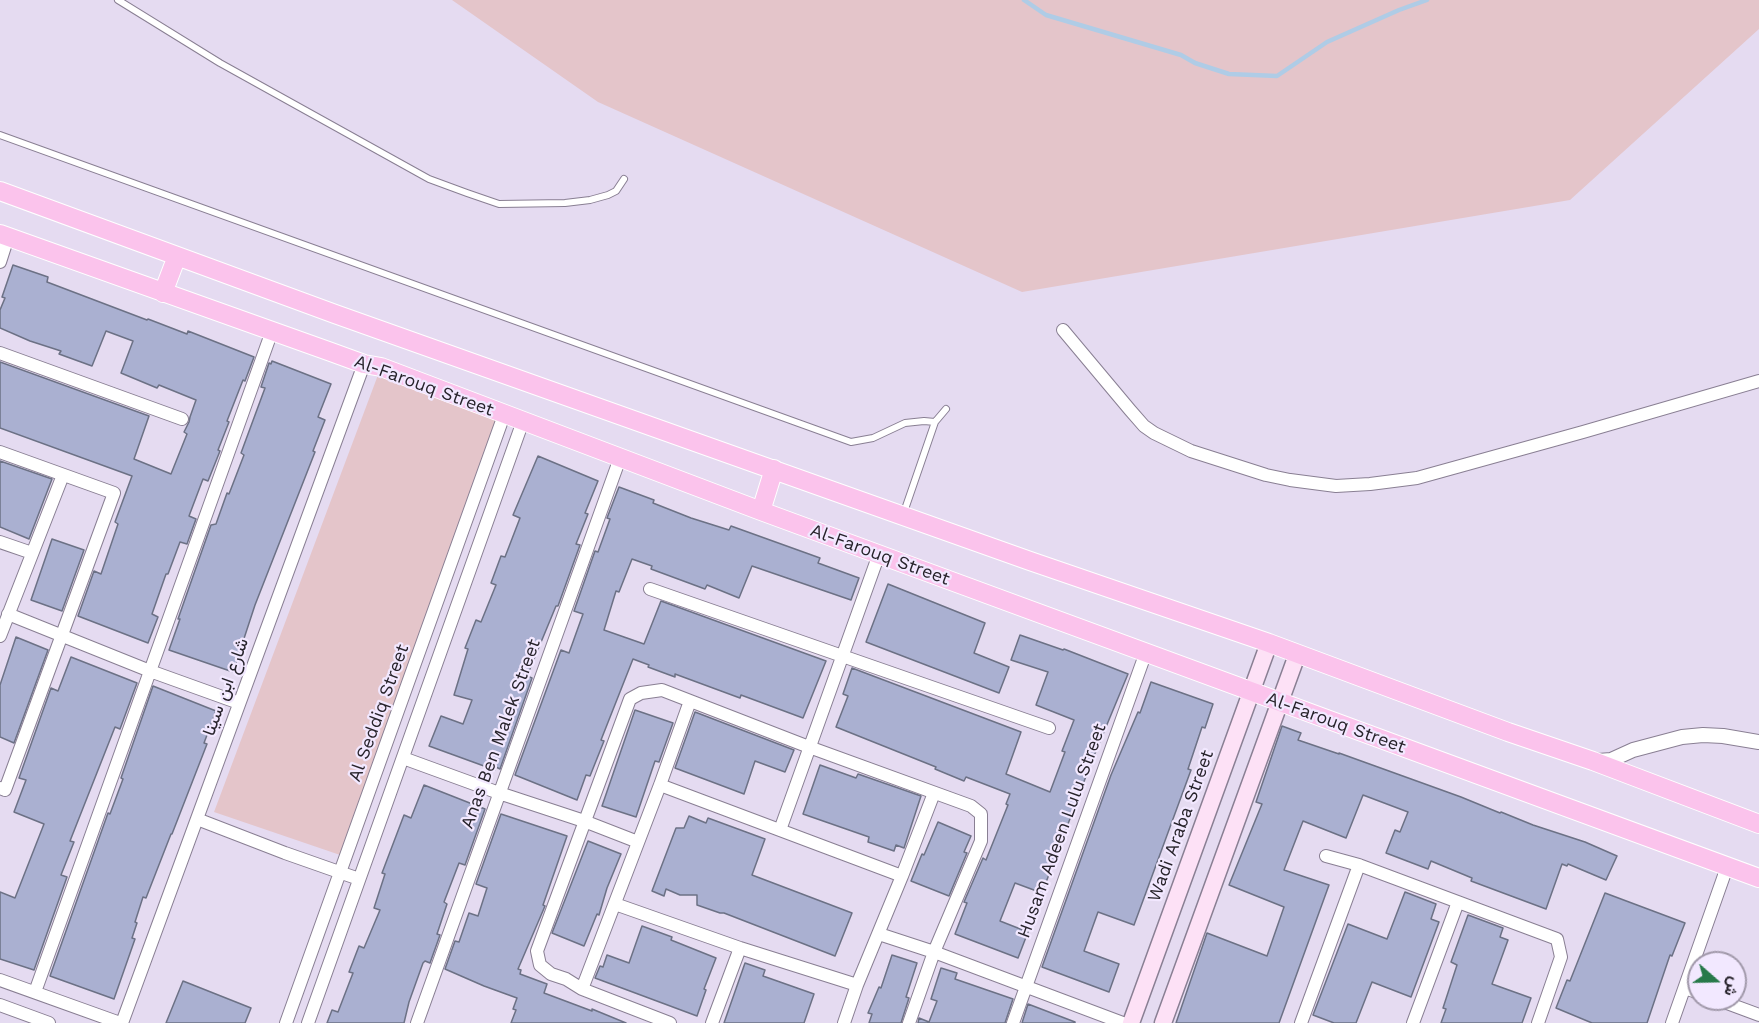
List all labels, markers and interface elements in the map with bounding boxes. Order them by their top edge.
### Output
street label: Al-Farouq Street [351,351,497,421]
street label: Al-Farouq Street [807,520,953,590]
street label: شارع ابن سينا [198,635,254,739]
street label: Anas Ben Malek Street [457,636,545,832]
street label: Al Seddiq Street [344,641,414,785]
street label: Al-Farouq Street [1263,688,1409,758]
street label: Husam Adeen Lulu Street [1013,721,1111,941]
street label: Wadi Araba Street [1144,747,1218,905]
north arrow [1687,951,1747,1011]
text: ش [1720,974,1745,999]

